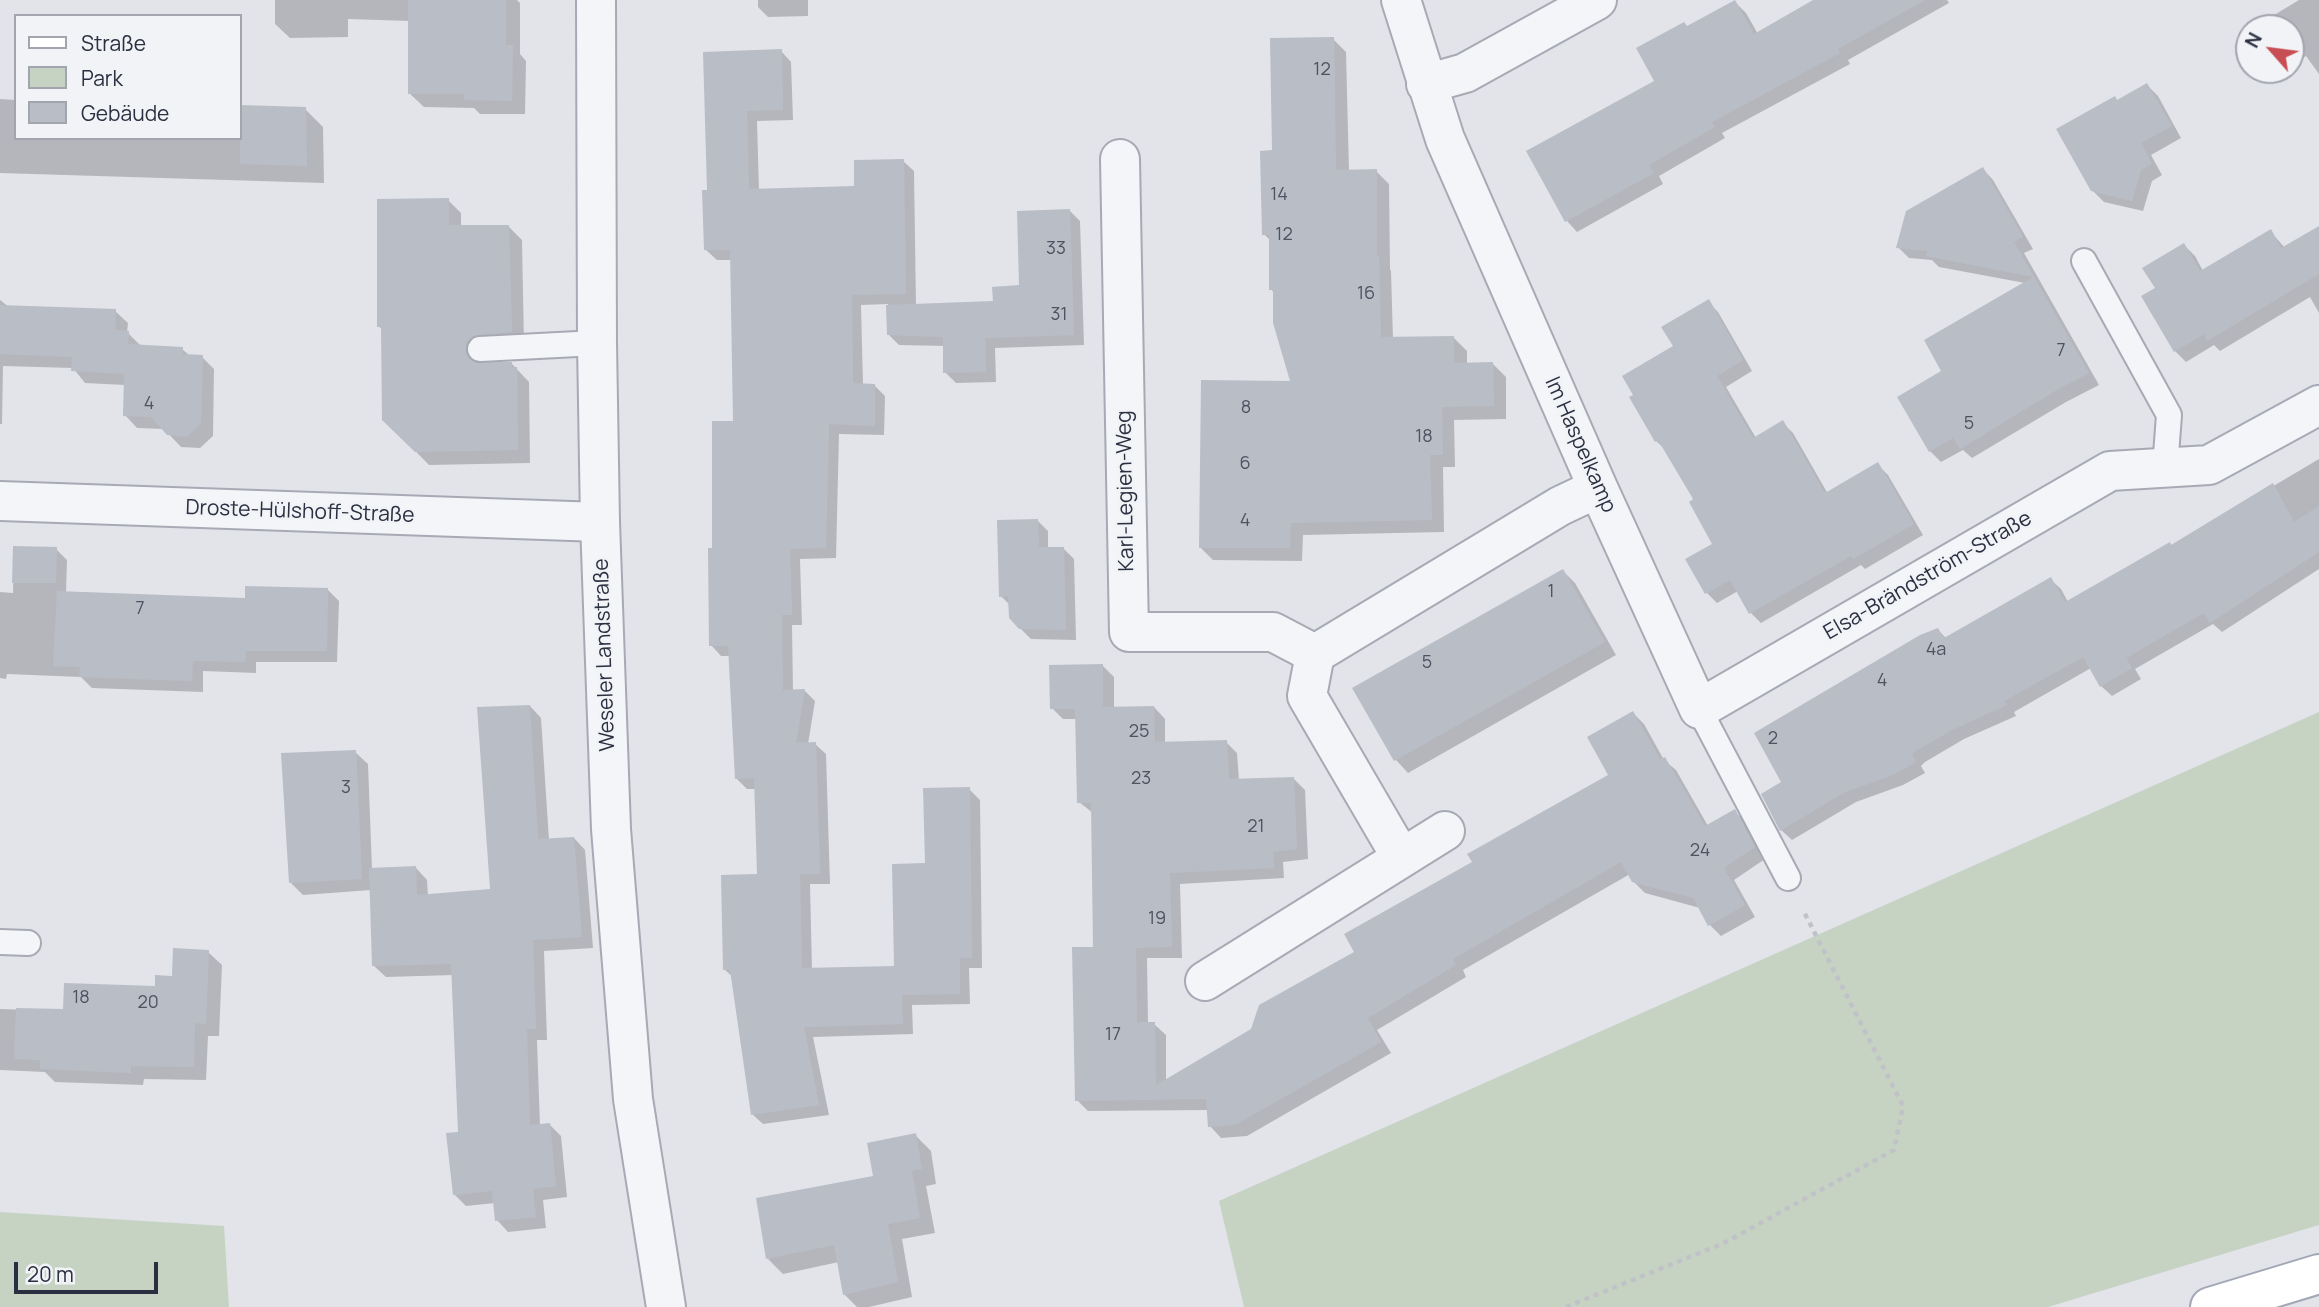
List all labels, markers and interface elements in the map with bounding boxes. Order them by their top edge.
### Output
legend [14,14,242,140]
north arrow [2235,14,2305,84]
text: N [2239,28,2268,52]
text: Straße [81,29,146,57]
house number: 12 [1313,59,1331,81]
text: Park [81,64,123,92]
text: Gebäude [81,99,169,127]
house number: 14 [1270,184,1288,206]
house number: 12 [1275,224,1293,246]
house number: 33 [1046,238,1066,260]
house number: 16 [1357,283,1375,305]
house number: 31 [1051,304,1067,326]
house number: 7 [2056,340,2066,362]
street label: Im Haspelkamp [1539,373,1621,517]
house number: 4 [144,393,154,415]
house number: 8 [1241,397,1251,419]
street label: Karl-Legien-Weg [1112,410,1140,572]
house number: 5 [1964,413,1974,435]
house number: 18 [1415,426,1433,448]
house number: 6 [1239,453,1251,475]
street label: Droste-Hülshoff-Straße [185,495,415,529]
street label: Elsa-Brändström-Straße [1820,506,2036,646]
house number: 4 [1240,510,1250,532]
street label: Weseler Landstraße [589,558,621,752]
house number: 1 [1547,581,1555,603]
house number: 7 [135,598,145,620]
house number: 4a [1926,639,1946,661]
house number: 5 [1422,652,1432,674]
house number: 4 [1877,670,1887,692]
house number: 25 [1129,721,1149,743]
house number: 2 [1768,728,1778,750]
house number: 23 [1131,768,1151,790]
house number: 3 [341,777,351,799]
house number: 21 [1247,816,1265,838]
house number: 24 [1690,840,1710,862]
house number: 19 [1148,908,1166,930]
house number: 18 [72,987,90,1009]
house number: 20 [137,992,159,1014]
house number: 17 [1105,1024,1121,1046]
scale bar [18,1248,161,1292]
text: 20 m [27,1260,74,1288]

